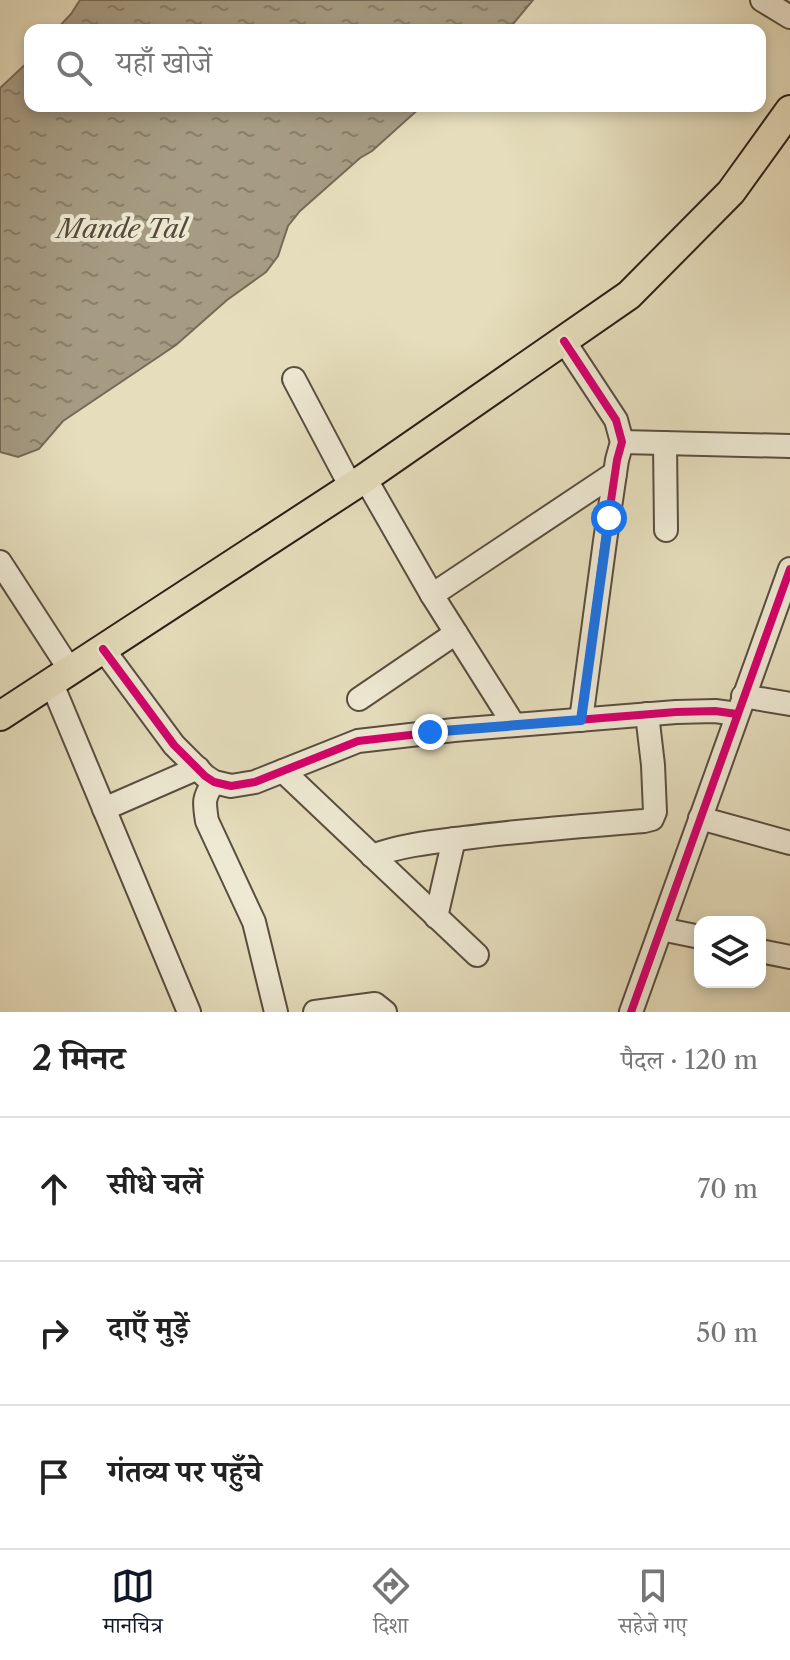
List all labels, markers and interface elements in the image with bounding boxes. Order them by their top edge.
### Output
search box [24,24,766,112]
text: यहाँ खोजें [116,44,212,81]
icon: search [52,46,96,90]
water label: Mande Tal [54,213,190,245]
route start [591,500,627,536]
route end [412,714,448,750]
map controls [694,916,766,988]
button: layers [694,916,766,988]
text: 2 मिनट [32,1037,125,1079]
text: पैदल · 120 m [621,1044,758,1076]
text: सीधे चलें [108,1165,203,1202]
icon: ahead [32,1167,76,1211]
text: 70 m [698,1173,758,1205]
text: दाएँ मुड़ें [108,1309,189,1346]
icon: right [32,1311,76,1355]
text: 50 m [696,1317,758,1349]
text: गंतव्य पर पहुँचे [108,1453,262,1490]
icon: arrive [32,1455,76,1499]
tab: मानचित्र [103,1564,163,1647]
tab: दिशा [369,1564,413,1647]
tab: सहेजे गए [619,1564,687,1647]

